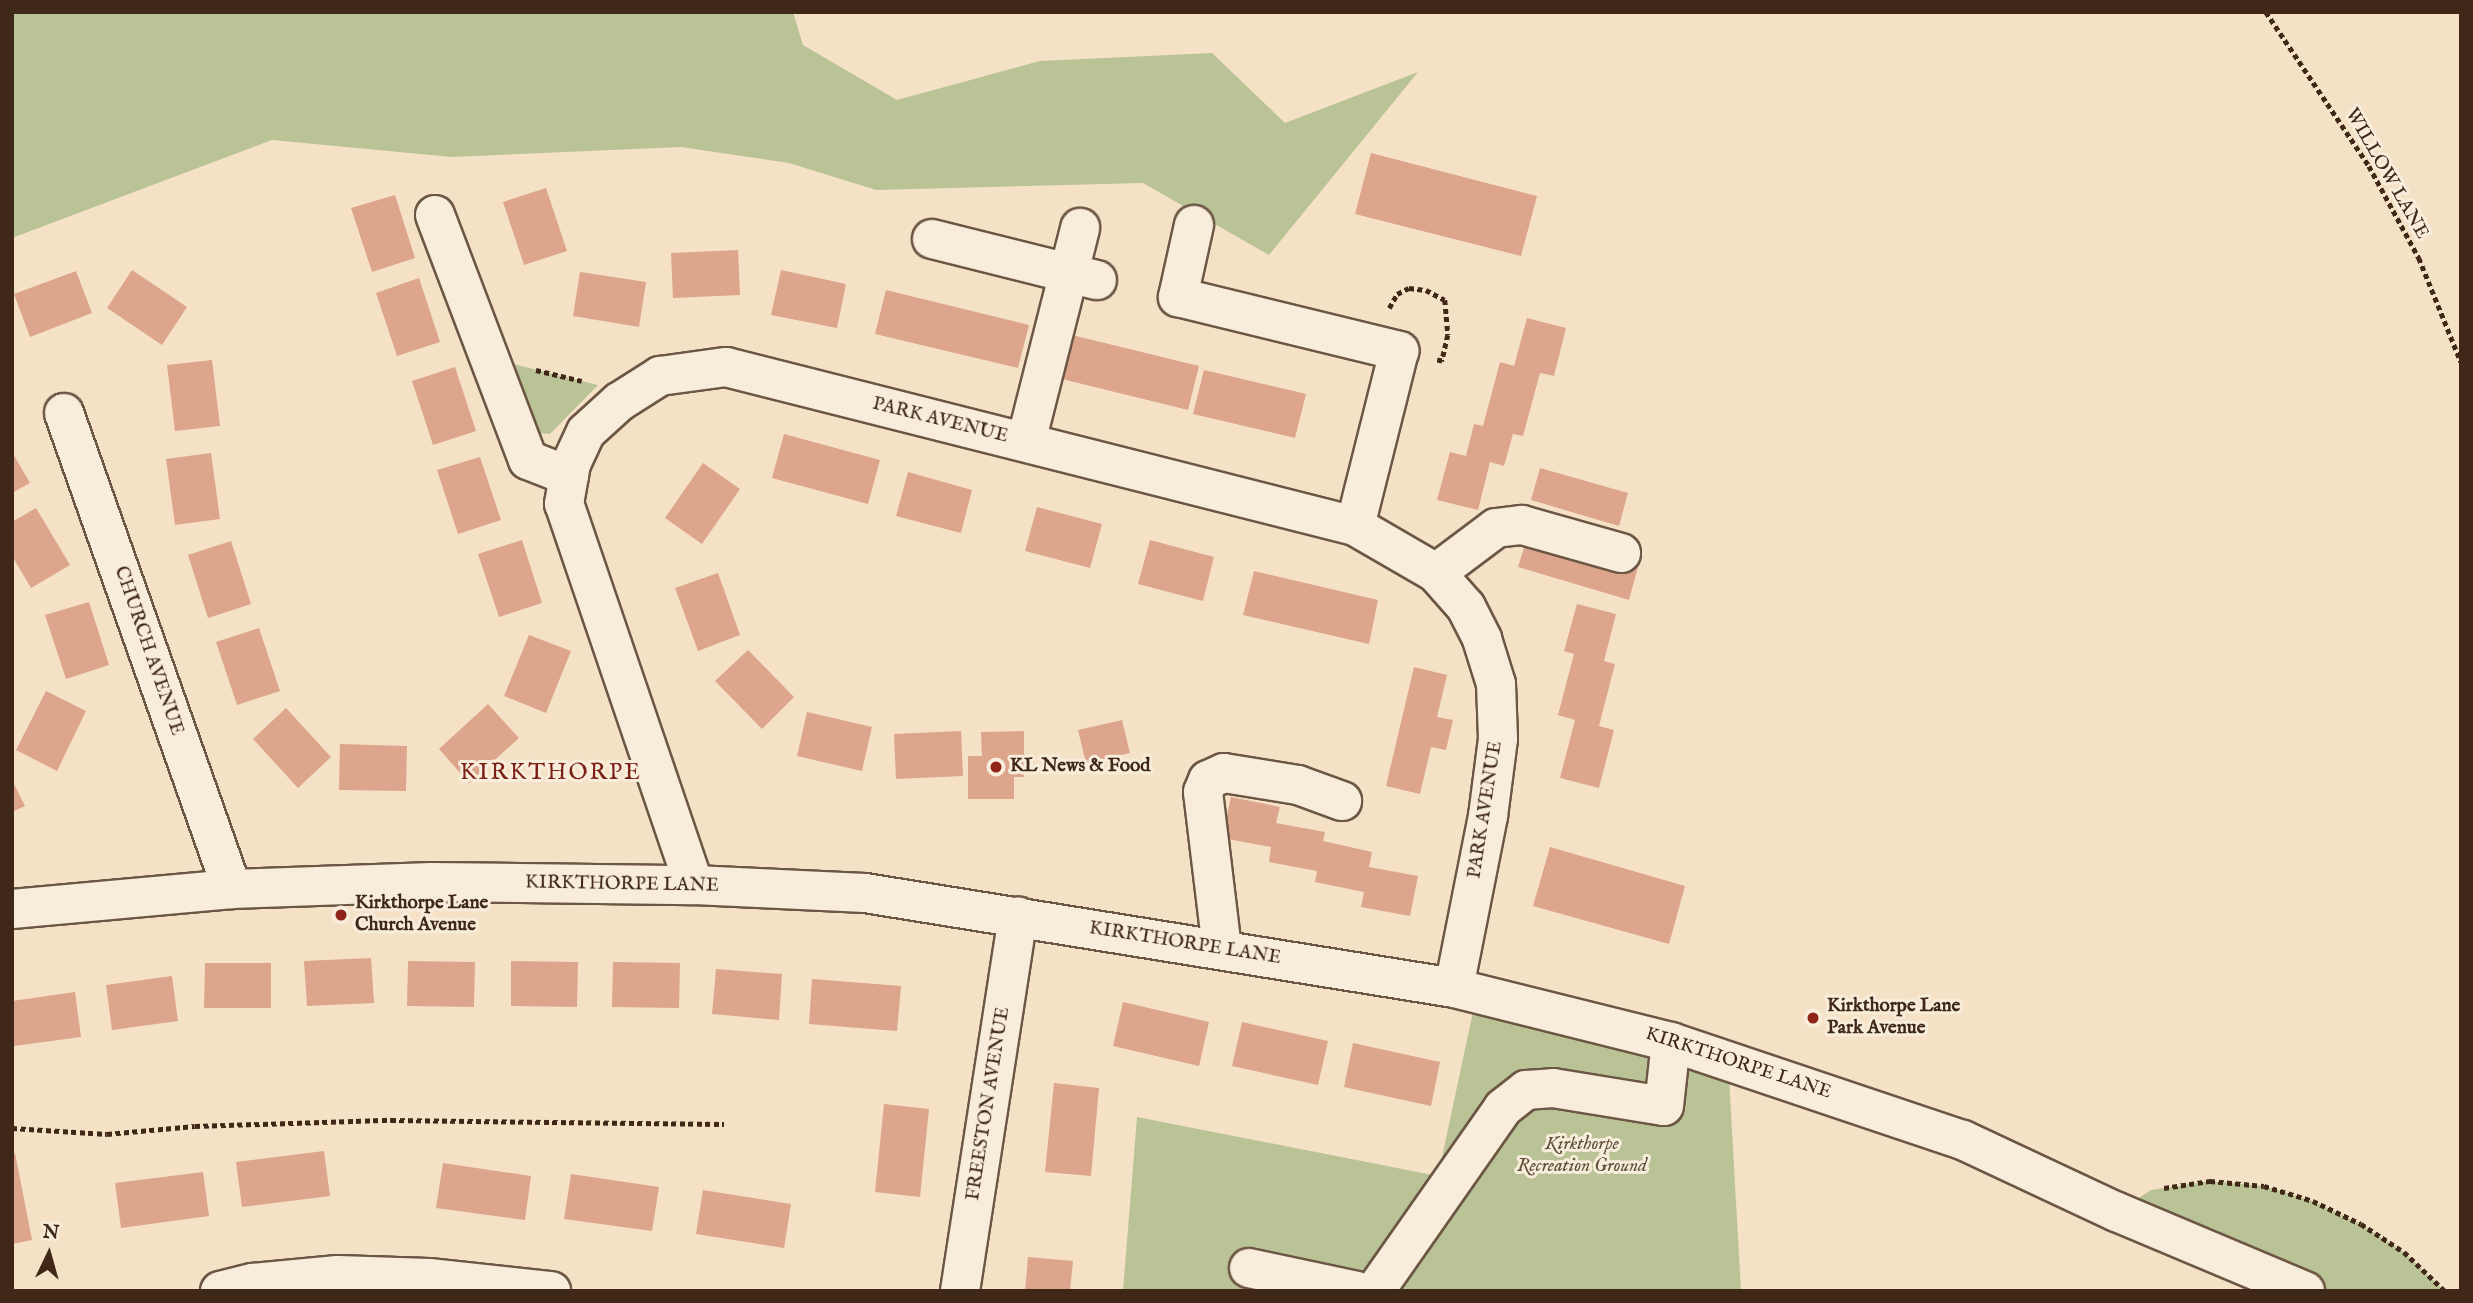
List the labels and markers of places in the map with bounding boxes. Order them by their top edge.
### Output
place label: KL News & Food [1010,756,1150,778]
marker: KL News & Food [988,759,1004,775]
place label: Kirkthorpe Lane Church Avenue [355,893,488,937]
marker: Kirkthorpe Lane Church Avenue [333,907,349,923]
place label: Kirkthorpe Lane Park Avenue [1827,996,1960,1040]
marker: Kirkthorpe Lane Park Avenue [1805,1010,1821,1026]

